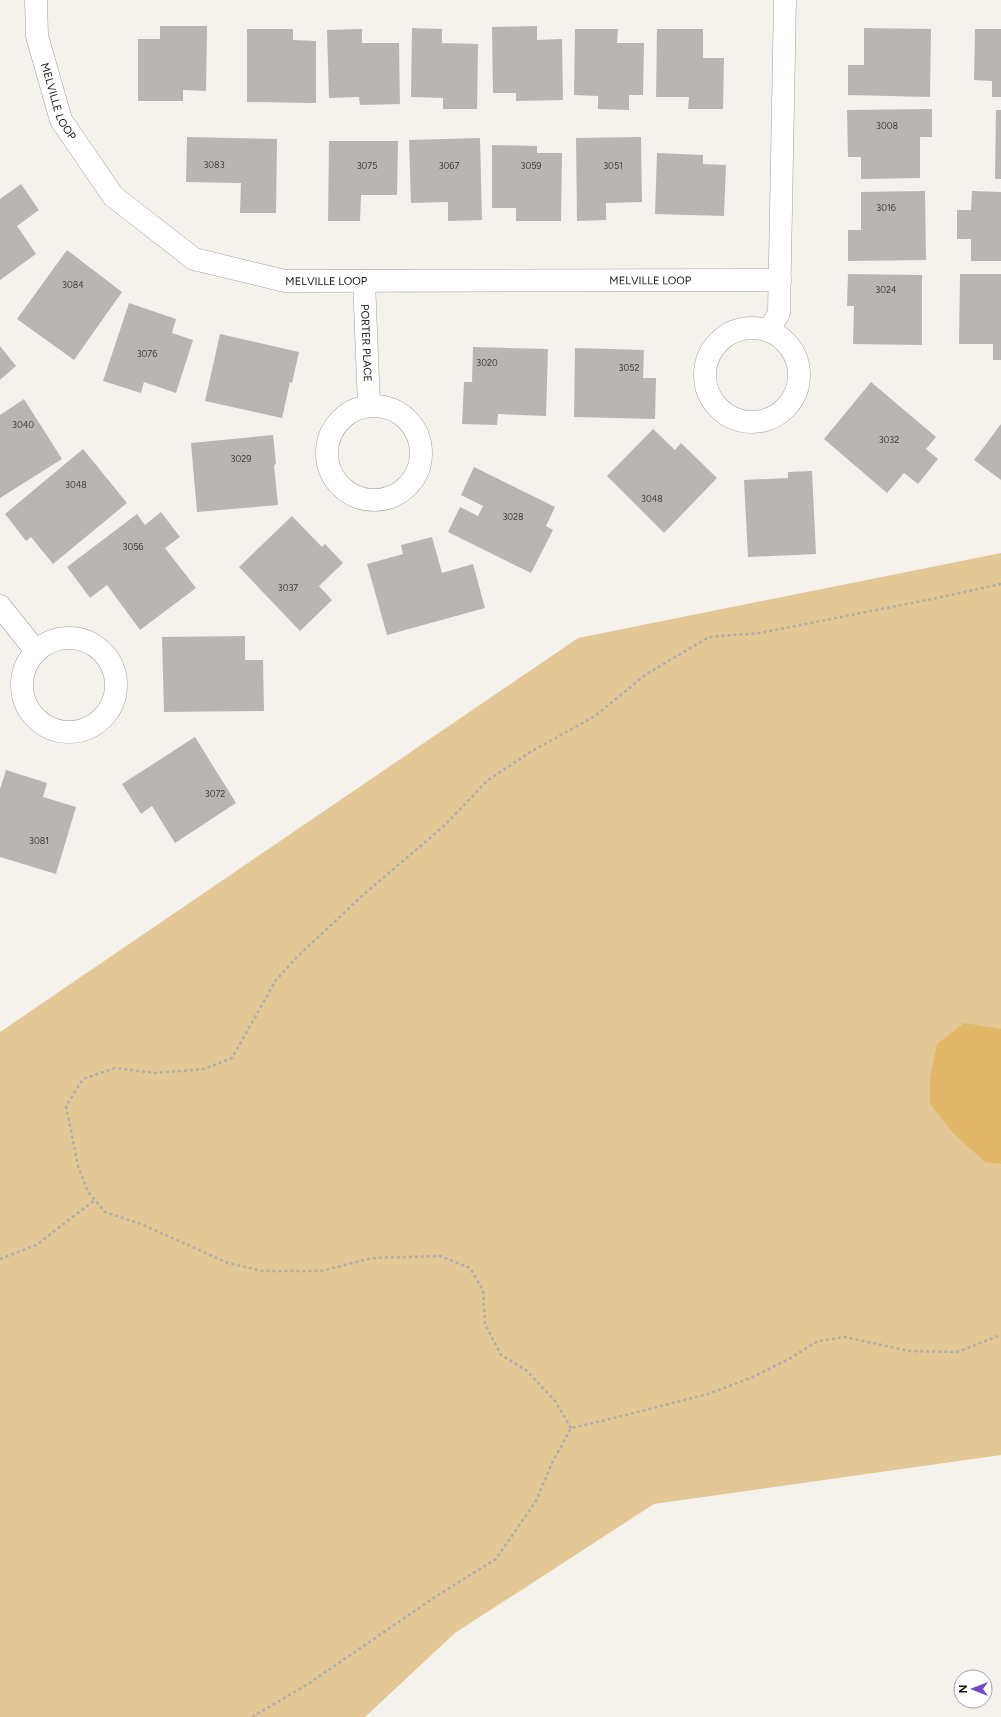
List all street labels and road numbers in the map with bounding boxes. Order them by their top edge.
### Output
street label: MELVILLE LOOP [38,61,79,143]
street label: MELVILLE LOOP [609,274,692,287]
street label: MELVILLE LOOP [285,275,368,288]
street label: PORTER PLACE [358,304,374,382]

